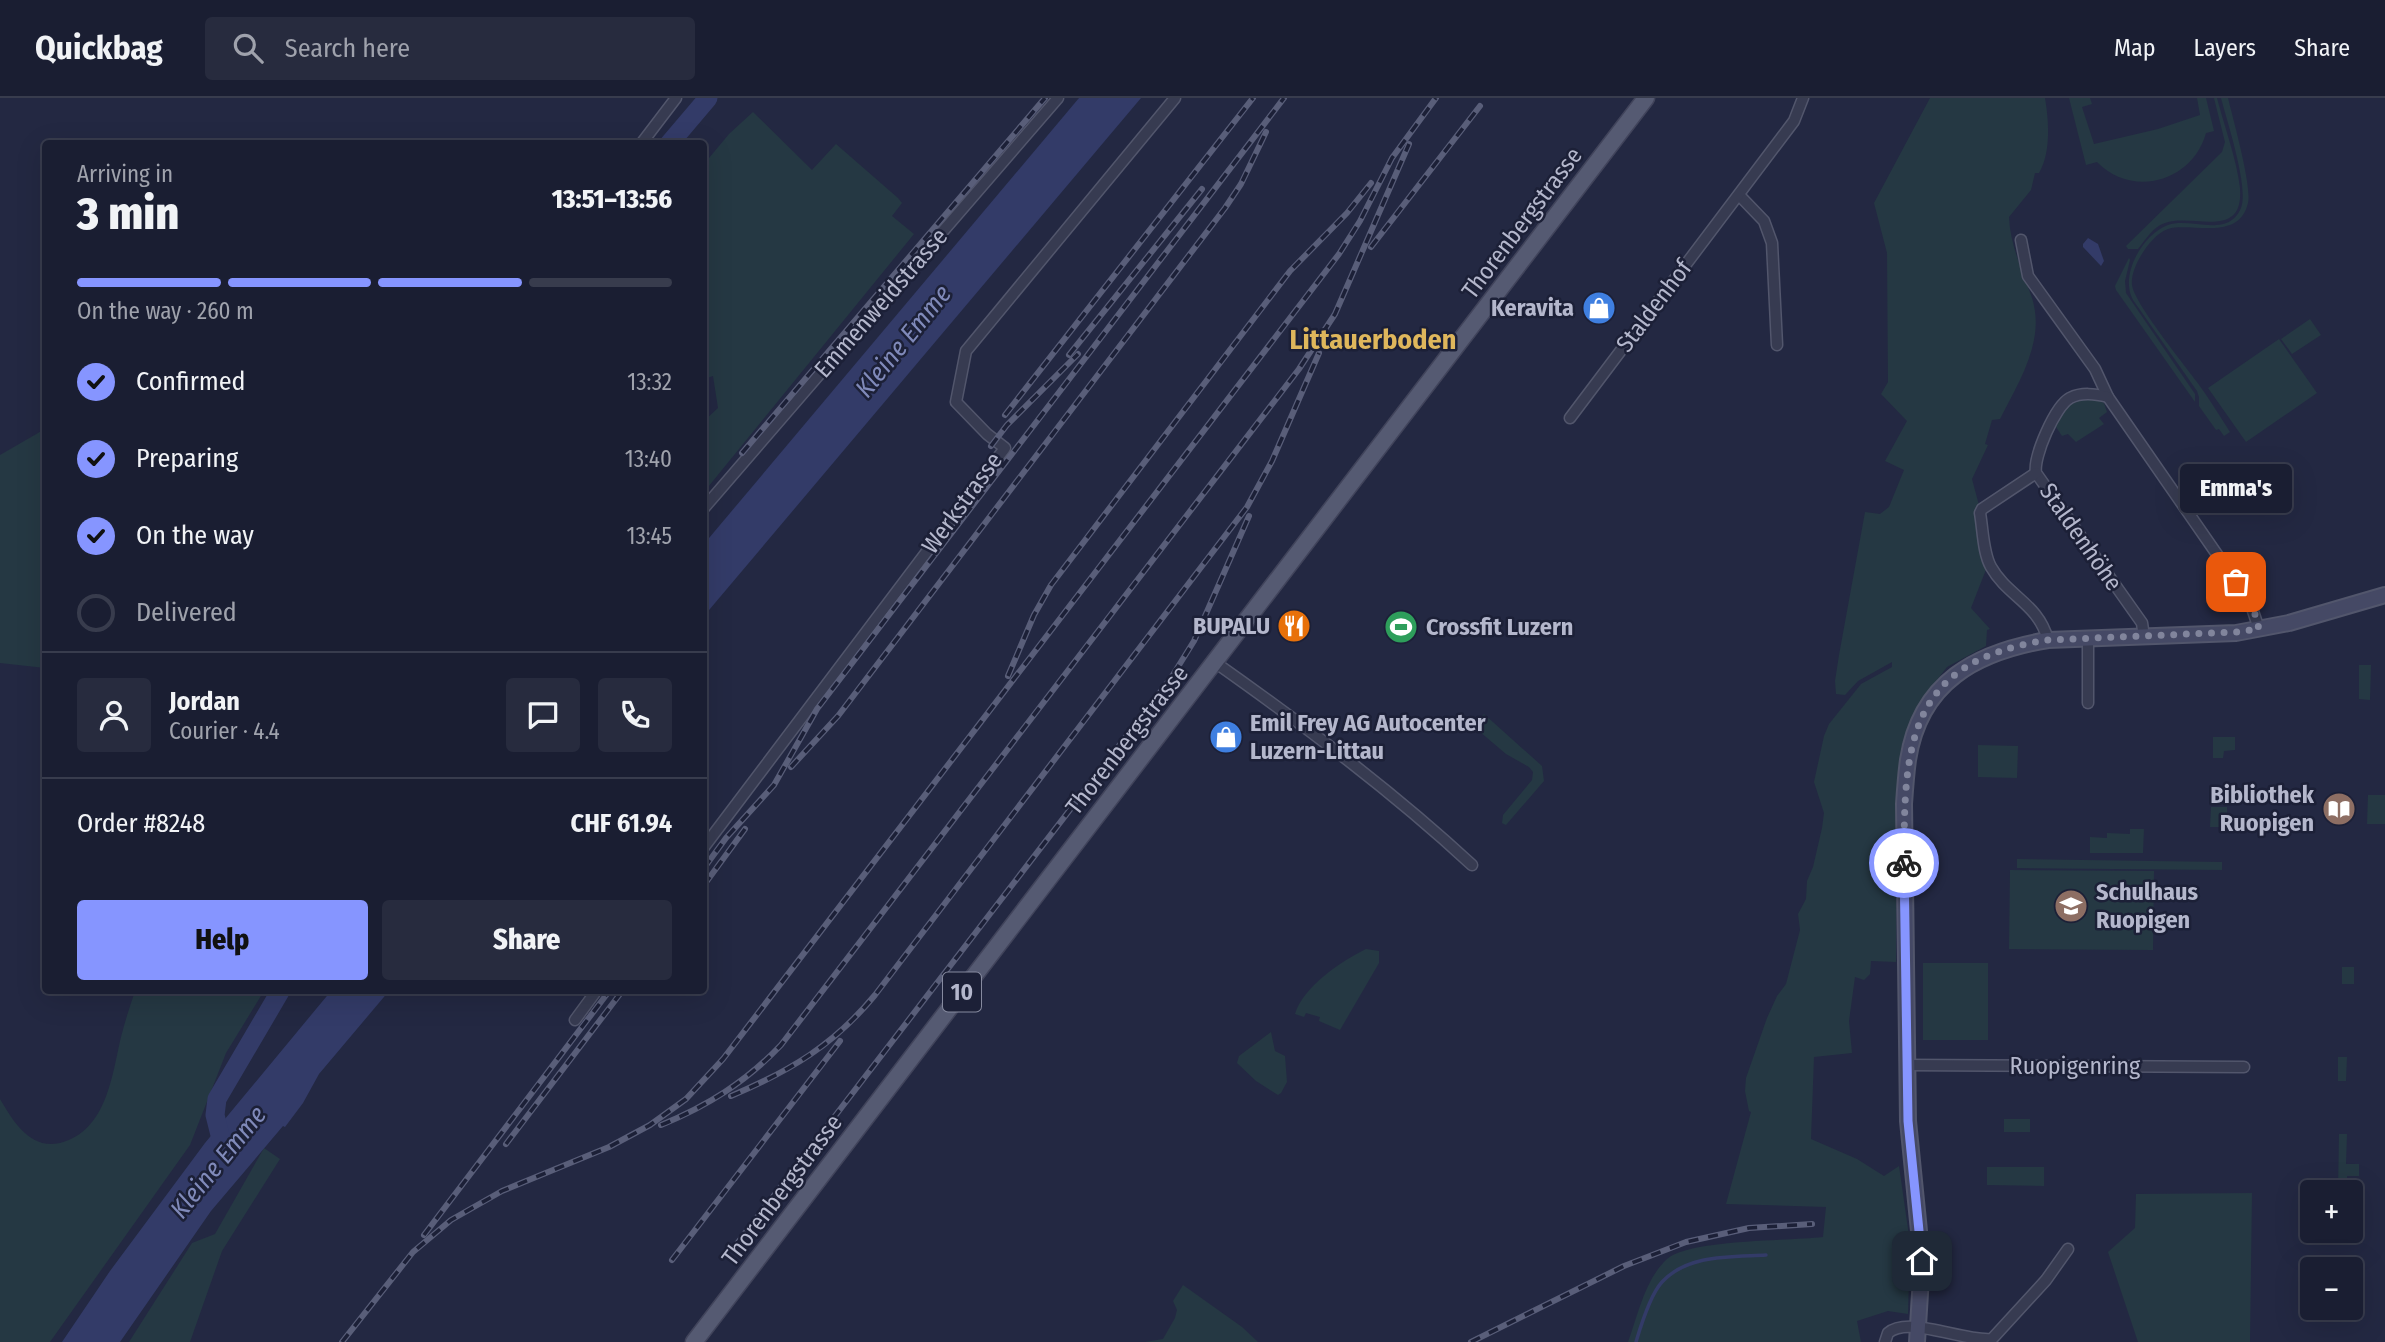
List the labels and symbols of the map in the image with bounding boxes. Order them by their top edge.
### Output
street label: Thorenbergstrasse [1456,142,1588,304]
street label: Emmenweidstrasse [809,223,953,383]
street label: Staldenhof [1611,253,1698,357]
water label: Kleine Emme [849,279,958,404]
shop icon: Keravita [1580,289,1618,327]
place label: Keravita [1491,294,1574,322]
district label: Littauerboden [1290,323,1456,356]
street label: Werkstrasse [916,447,1008,559]
callout: Emma's [2180,463,2292,512]
street label: Staldenhöhe [2034,478,2128,596]
pin [2206,552,2266,612]
restaurant icon: BUPALU [1275,607,1313,645]
sports icon: Crossfit Luzern [1382,608,1420,646]
place label: BUPALU [1193,612,1270,640]
place label: Crossfit Luzern [1426,613,1573,641]
street label: Thorenbergstrasse [1060,660,1194,820]
place label: Emil Frey AG Autocenter Luzern-Littau [1250,709,1486,765]
shop icon: Emil Frey AG Autocenter Luzern-Littau [1207,718,1245,756]
place label: Bibliothek Ruopigen [2210,781,2315,837]
library icon: Bibliothek Ruopigen [2320,790,2358,828]
courier [1869,828,1939,898]
place label: Schulhaus Ruopigen [2096,878,2198,934]
school or university icon: Schulhaus Ruopigen [2052,887,2090,925]
road number: 10 [943,972,981,1012]
street label: Ruopigenring [2010,1052,2141,1080]
water label: Kleine Emme [164,1100,273,1225]
street label: Thorenbergstrasse [716,1109,848,1271]
pin [1892,1231,1952,1291]

